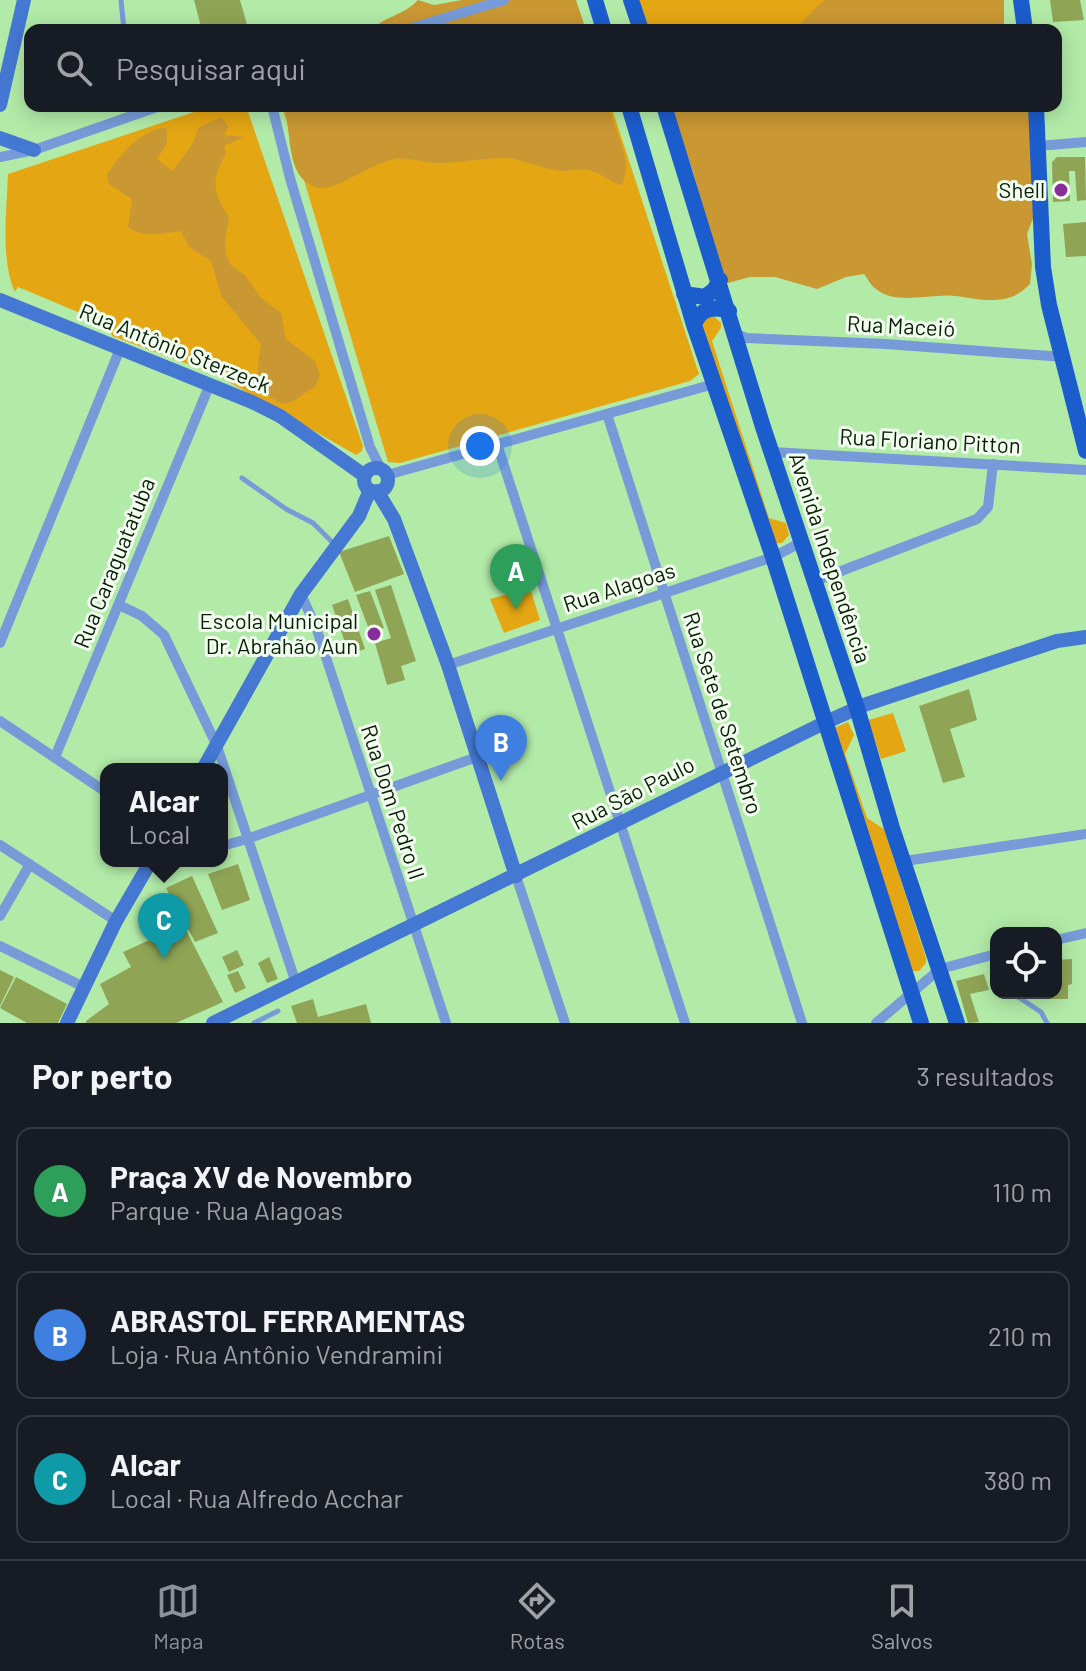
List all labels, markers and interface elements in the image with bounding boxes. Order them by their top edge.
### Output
search box [24,24,1062,112]
icon: search [52,46,96,90]
text: Pesquisar aqui [116,50,306,86]
place label: Shell [999,176,1045,202]
marker: Shell [1052,181,1070,199]
street label: Rua Antônio Sterzeck [76,297,275,397]
street label: Rua Maceió [846,309,956,341]
street label: Rua Floriano Pitton [839,422,1021,458]
your location [460,426,500,466]
street label: Avenida Independência [785,449,877,666]
street label: Rua Caraguatatuba [67,474,159,652]
pin: A [490,544,542,610]
street label: Rua Alagoas [559,556,678,616]
place label: Escola Municipal Dr. Abrahão Aun [200,607,358,658]
street label: Rua Sete de Setembro [679,608,769,817]
marker: Escola Municipal Dr. Abrahão Aun [365,625,383,643]
pin: B [475,715,527,781]
street label: Rua Dom Pedro II [357,721,431,882]
street label: Rua São Paulo [567,750,698,834]
popup [100,763,228,867]
text: Alcar [129,782,199,818]
text: Local [129,818,190,849]
pin: C [138,893,190,959]
map controls [990,927,1062,999]
button: locate [990,927,1062,999]
text: Por perto [32,1055,173,1096]
text: 3 resultados [916,1060,1054,1091]
text: Praça XV de Novembro [110,1158,413,1194]
text: A [51,1176,69,1207]
text: 110 m [992,1176,1052,1207]
text: Parque · Rua Alagoas [110,1194,343,1225]
text: ABRASTOL FERRAMENTAS [110,1302,465,1338]
text: B [52,1320,68,1351]
text: 210 m [988,1320,1052,1351]
text: Loja · Rua Antônio Vendramini [110,1338,443,1369]
text: Alcar [110,1446,181,1482]
text: C [52,1464,68,1495]
text: 380 m [984,1464,1052,1495]
text: Local · Rua Alfredo Acchar [110,1482,403,1513]
tab: Mapa [153,1579,203,1653]
tab: Rotas [510,1579,565,1653]
tab: Salvos [871,1579,933,1653]

